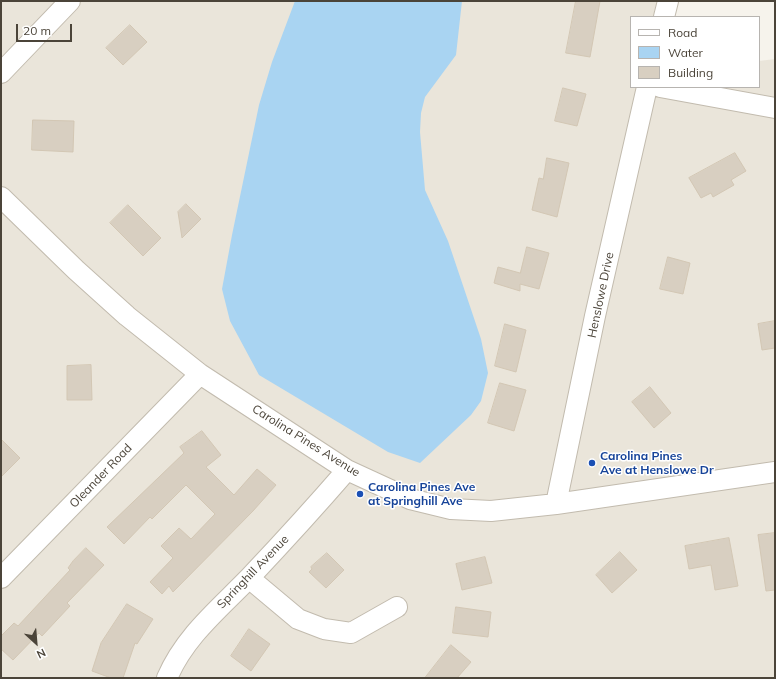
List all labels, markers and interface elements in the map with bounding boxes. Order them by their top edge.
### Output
scale bar [18,16,74,42]
legend [630,16,760,88]
text: 20 m [23,23,51,38]
text: Road [668,25,697,40]
text: Water [668,45,703,60]
text: Building [668,65,713,80]
street label: Henslowe Drive [585,251,617,339]
street label: Carolina Pines Avenue [249,402,363,480]
street label: Oleander Road [67,441,135,511]
place label: Carolina Pines Ave at Henslowe Dr [600,449,714,477]
marker: Carolina Pines Ave at Henslowe Dr [587,458,597,468]
place label: Carolina Pines Ave at Springhill Ave [368,480,475,508]
marker: Carolina Pines Ave at Springhill Ave [355,489,365,499]
street label: Springhill Avenue [214,532,292,612]
north arrow [16,623,56,663]
text: N [34,646,48,662]

